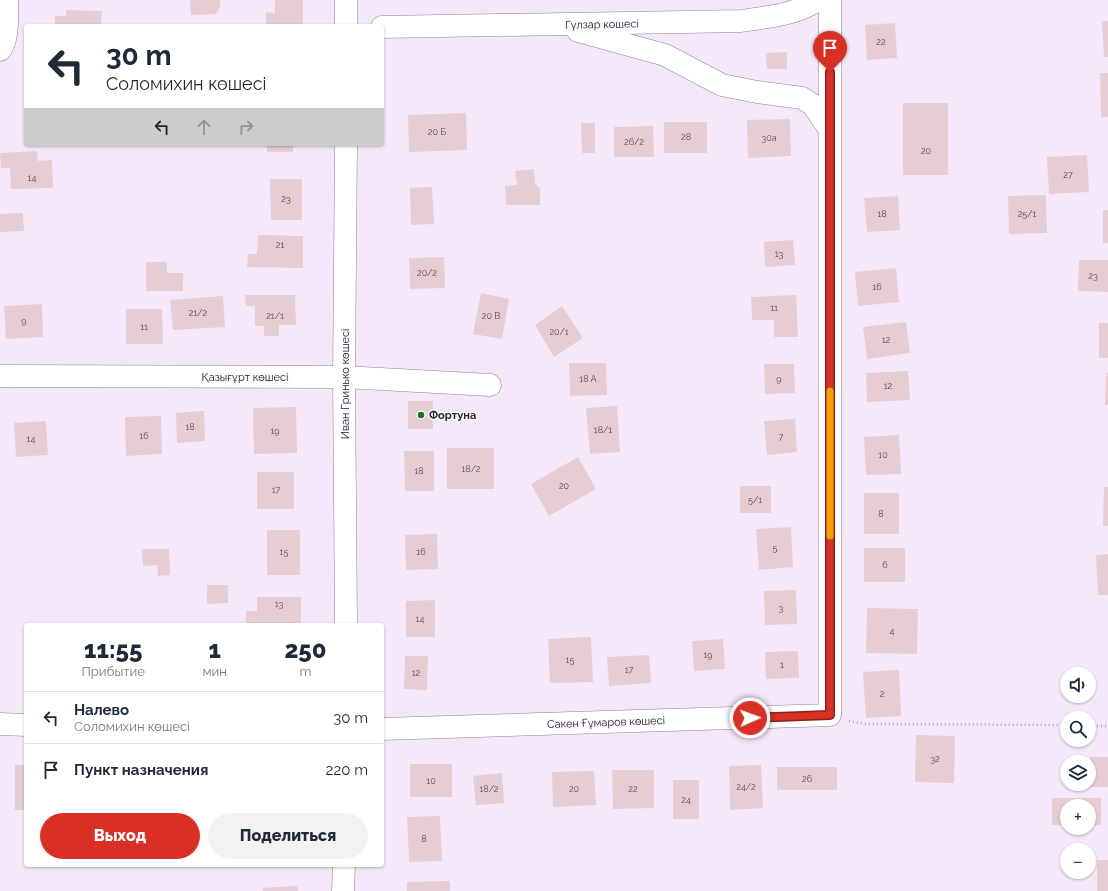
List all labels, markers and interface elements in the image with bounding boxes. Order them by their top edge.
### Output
street label: Гүлзар көшесі [565,17,639,32]
pin [813,31,847,72]
icon: arrive [819,37,841,59]
house number: 22 [876,37,886,47]
text: 30 m [106,39,172,72]
icon: left [40,40,92,92]
text: Соломихин көшесі [106,73,266,94]
icon: left [151,116,173,138]
icon: ahead [193,116,215,138]
icon: right [235,116,257,138]
house number: 20 Б [428,127,446,137]
house number: 28 [681,132,691,142]
house number: 30а [761,133,777,143]
house number: 26/2 [624,137,644,147]
house number: 20 [921,146,932,156]
house number: 27 [1063,170,1073,180]
house number: 14 [28,173,36,183]
house number: 23 [281,194,291,204]
house number: 18 [877,209,887,219]
house number: 25/1 [1018,209,1036,219]
house number: 21 [276,240,284,250]
house number: 13 [775,249,784,259]
house number: 20/2 [417,268,437,278]
house number: 23 [1088,271,1098,281]
house number: 16 [872,282,882,292]
house number: 11 [770,303,778,313]
house number: 21/2 [189,308,208,318]
house number: 21/1 [266,311,284,321]
house number: 20 В [482,311,500,321]
house number: 9 [21,316,27,326]
house number: 11 [140,322,148,332]
house number: 20/1 [549,327,569,337]
street label: Иван Гринько көшесі [339,329,352,439]
house number: 12 [882,335,891,345]
street label: Қазығұрт көшесі [202,371,288,384]
house number: 18 А [579,374,597,384]
house number: 9 [776,374,782,384]
house number: 12 [884,381,893,391]
place label: Фортуна [429,409,476,422]
marker: Фортуна [416,410,426,420]
house number: 18 [185,422,195,432]
house number: 18/1 [594,425,612,435]
house number: 19 [270,426,280,436]
house number: 16 [139,431,149,441]
house number: 7 [779,432,784,442]
house number: 14 [27,434,35,444]
house number: 10 [878,450,888,460]
house number: 18/2 [461,464,481,474]
house number: 18 [414,466,424,476]
house number: 20 [559,481,570,491]
house number: 17 [272,485,280,495]
house number: 5/1 [748,495,762,505]
house number: 8 [878,509,884,519]
house number: 5 [773,543,778,553]
house number: 15 [280,547,288,557]
house number: 16 [416,547,426,557]
house number: 6 [882,560,888,570]
house number: 13 [275,599,284,609]
house number: 3 [779,603,784,613]
house number: 14 [416,614,424,624]
house number: 4 [890,626,895,636]
text: 11:55 [84,635,142,664]
text: 1 [208,635,221,664]
text: 250 [284,635,326,664]
house number: 19 [703,650,713,660]
house number: 15 [566,655,574,665]
house number: 1 [780,660,784,670]
text: Прибытие [82,664,145,679]
text: мин [202,664,227,679]
text: m [299,664,311,679]
house number: 17 [625,665,633,675]
map controls [1060,667,1096,879]
button: sound [1060,667,1096,703]
house number: 12 [412,668,421,678]
house number: 2 [880,689,885,699]
position arrow [729,697,771,739]
text: Налево [74,701,129,719]
icon: left [40,707,62,729]
text: 30 m [333,709,368,727]
button: search [1060,711,1096,747]
street label: Сакен Ғұмаров көшесі [547,714,665,731]
text: Соломихин көшесі [74,719,190,734]
house number: 32 [930,754,940,764]
button: layers [1060,755,1096,791]
icon: arrive [40,759,62,781]
text: Пункт назначения [74,761,208,779]
text: 220 m [326,761,368,779]
house number: 26 [802,774,813,784]
house number: 10 [426,776,436,786]
house number: 24/2 [736,782,756,792]
house number: 18/2 [479,784,499,794]
house number: 20 [569,784,580,794]
house number: 22 [628,784,638,794]
house number: 24 [681,795,691,805]
button: + [1060,799,1096,835]
button: Выход [40,813,200,859]
button: Поделиться [208,813,368,859]
house number: 8 [421,834,427,844]
button: − [1060,843,1096,879]

